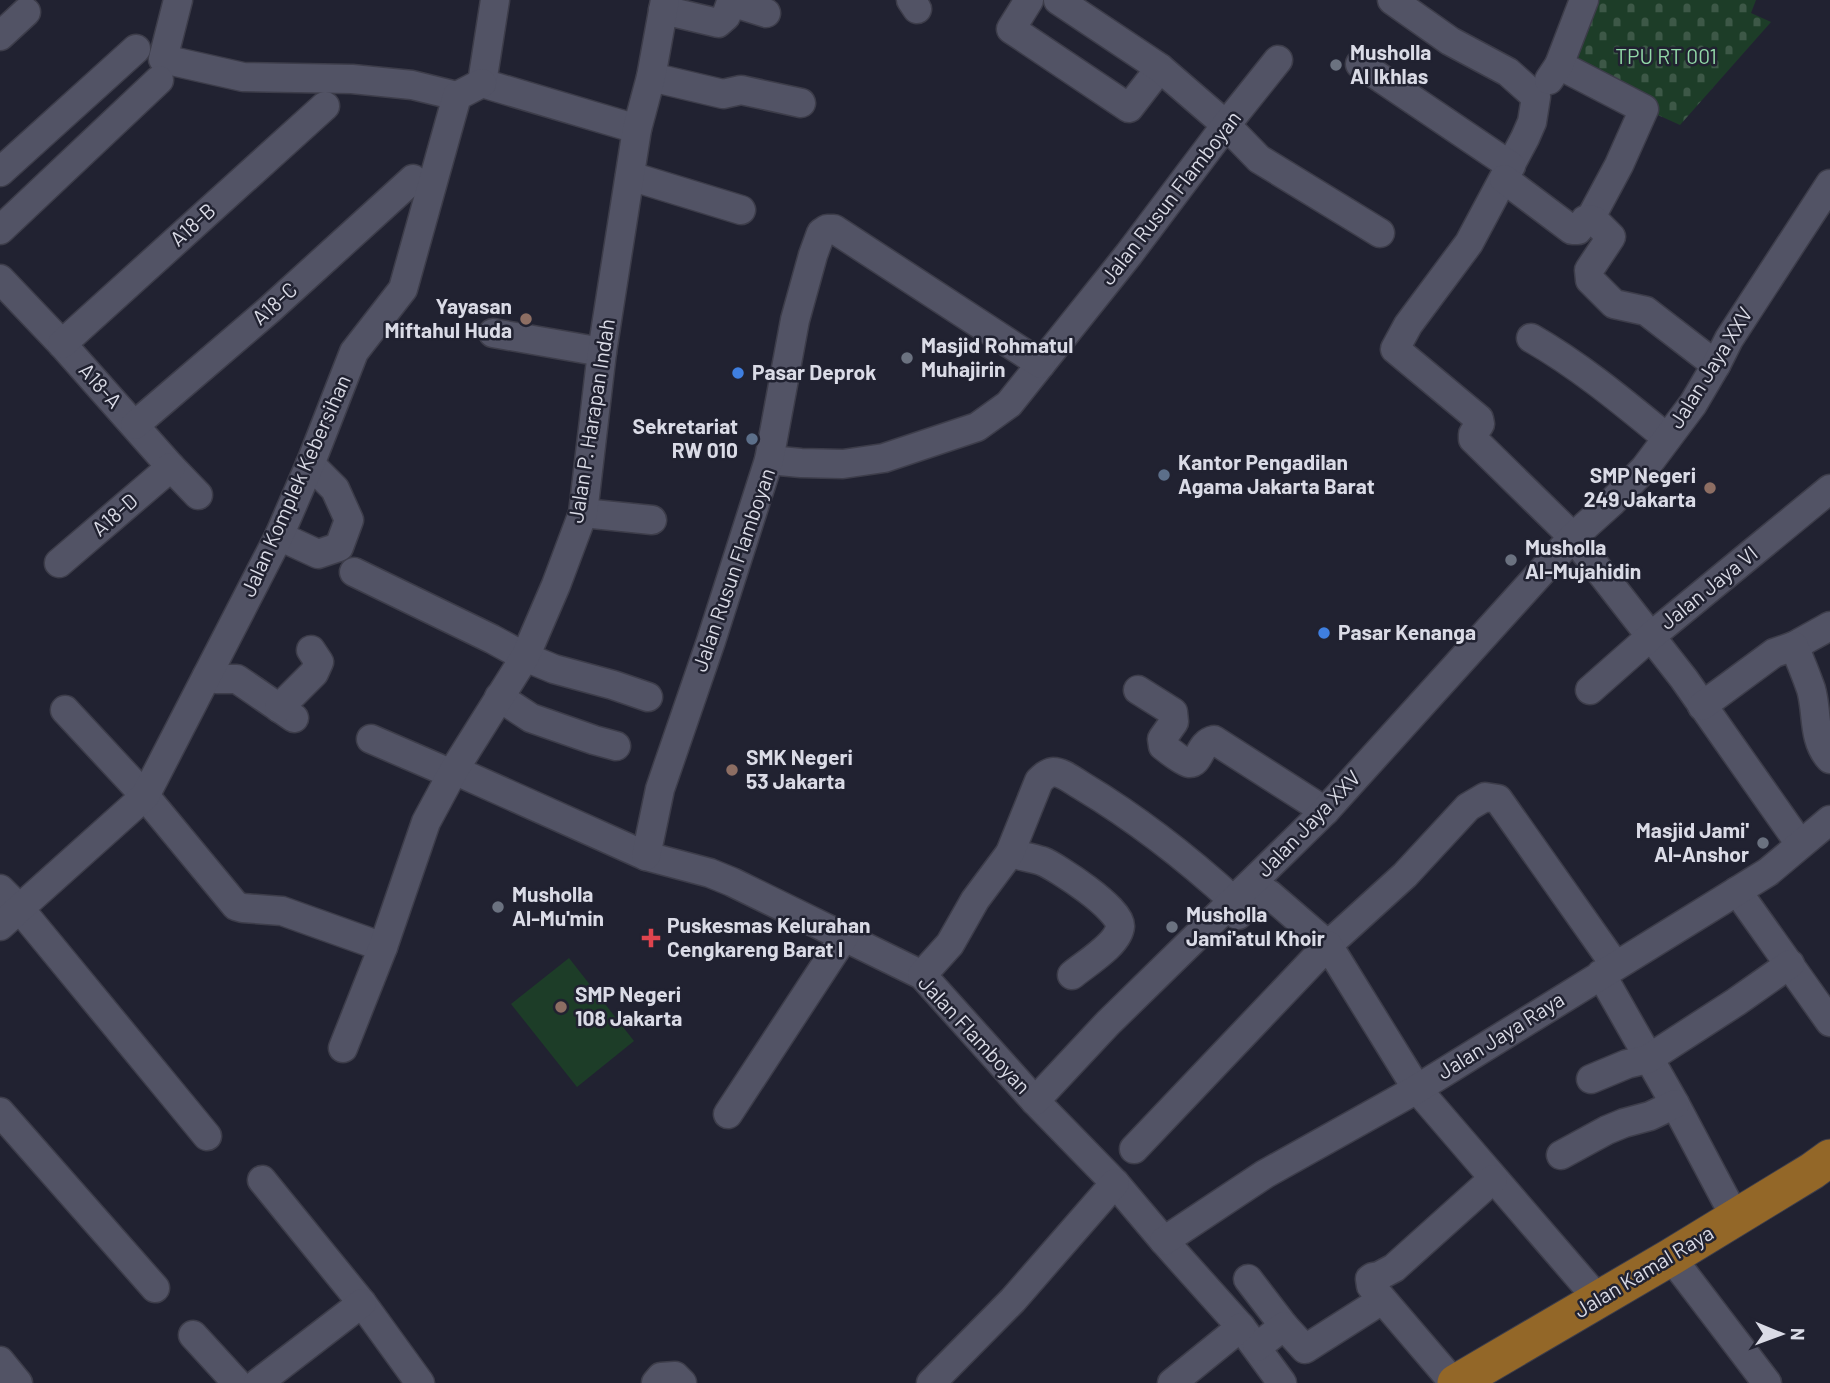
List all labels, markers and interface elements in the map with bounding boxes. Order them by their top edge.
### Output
place label: Musholla Al Ikhlas [1350,39,1431,88]
park label: TPU RT 001 [1615,43,1717,68]
marker: Musholla Al Ikhlas [1328,57,1344,73]
street label: Jalan Rusun Flamboyan [1094,105,1245,289]
street label: A18-B [164,197,220,251]
street label: A18-C [246,276,302,330]
place label: Yayasan Miftahul Huda [385,293,512,342]
street label: Jalan Jaya XXV [1663,302,1757,432]
marker: Yayasan Miftahul Huda [518,311,534,327]
street label: Jalan P. Harapan Indah [562,317,619,525]
place label: Masjid Rohmatul Muhajirin [921,332,1073,381]
marker: Masjid Rohmatul Muhajirin [899,350,915,366]
street label: A18-A [74,357,128,413]
place label: Pasar Deprok [752,359,876,384]
marker: Pasar Deprok [730,365,746,381]
street label: Jalan Komplek Kebersihan [234,371,355,600]
place label: Sekretariat RW 010 [633,413,738,462]
marker: Sekretariat RW 010 [744,431,760,447]
place label: Kantor Pengadilan Agama Jakarta Barat [1178,449,1375,498]
place label: SMP Negeri 249 Jakarta [1584,462,1696,511]
street label: Jalan Rusun Flamboyan [686,464,779,675]
marker: Kantor Pengadilan Agama Jakarta Barat [1156,467,1172,483]
marker: SMP Negeri 249 Jakarta [1702,480,1718,496]
street label: A18-D [86,487,142,540]
place label: Musholla Al-Mujahidin [1525,534,1641,583]
street label: Jalan Jaya VI [1654,540,1762,634]
marker: Musholla Al-Mujahidin [1503,552,1519,568]
place label: Pasar Kenanga [1338,619,1476,644]
marker: Pasar Kenanga [1316,625,1332,641]
place label: SMK Negeri 53 Jakarta [746,744,853,793]
marker: SMK Negeri 53 Jakarta [724,762,740,778]
street label: Jalan Jaya XXV [1251,765,1365,881]
place label: Masjid Jami' Al-Anshor [1636,817,1749,866]
marker: Masjid Jami' Al-Anshor [1755,835,1771,851]
place label: Musholla Al-Mu'min [512,881,604,930]
marker: Musholla Al-Mu'min [490,899,506,915]
place label: Musholla Jami'atul Khoir [1186,901,1325,950]
place label: Puskesmas Kelurahan Cengkareng Barat I [667,912,870,961]
marker: Musholla Jami'atul Khoir [1164,919,1180,935]
marker: Puskesmas Kelurahan Cengkareng Barat I [641,928,661,948]
street label: Jalan Flamboyan [914,970,1036,1098]
place label: SMP Negeri 108 Jakarta [575,981,682,1030]
street label: Jalan Jaya Raya [1432,986,1568,1084]
marker: SMP Negeri 108 Jakarta [553,999,569,1015]
street label: Jalan Kamal Raya [1569,1219,1717,1322]
north arrow [1746,1299,1816,1369]
text: N [1787,1328,1810,1341]

